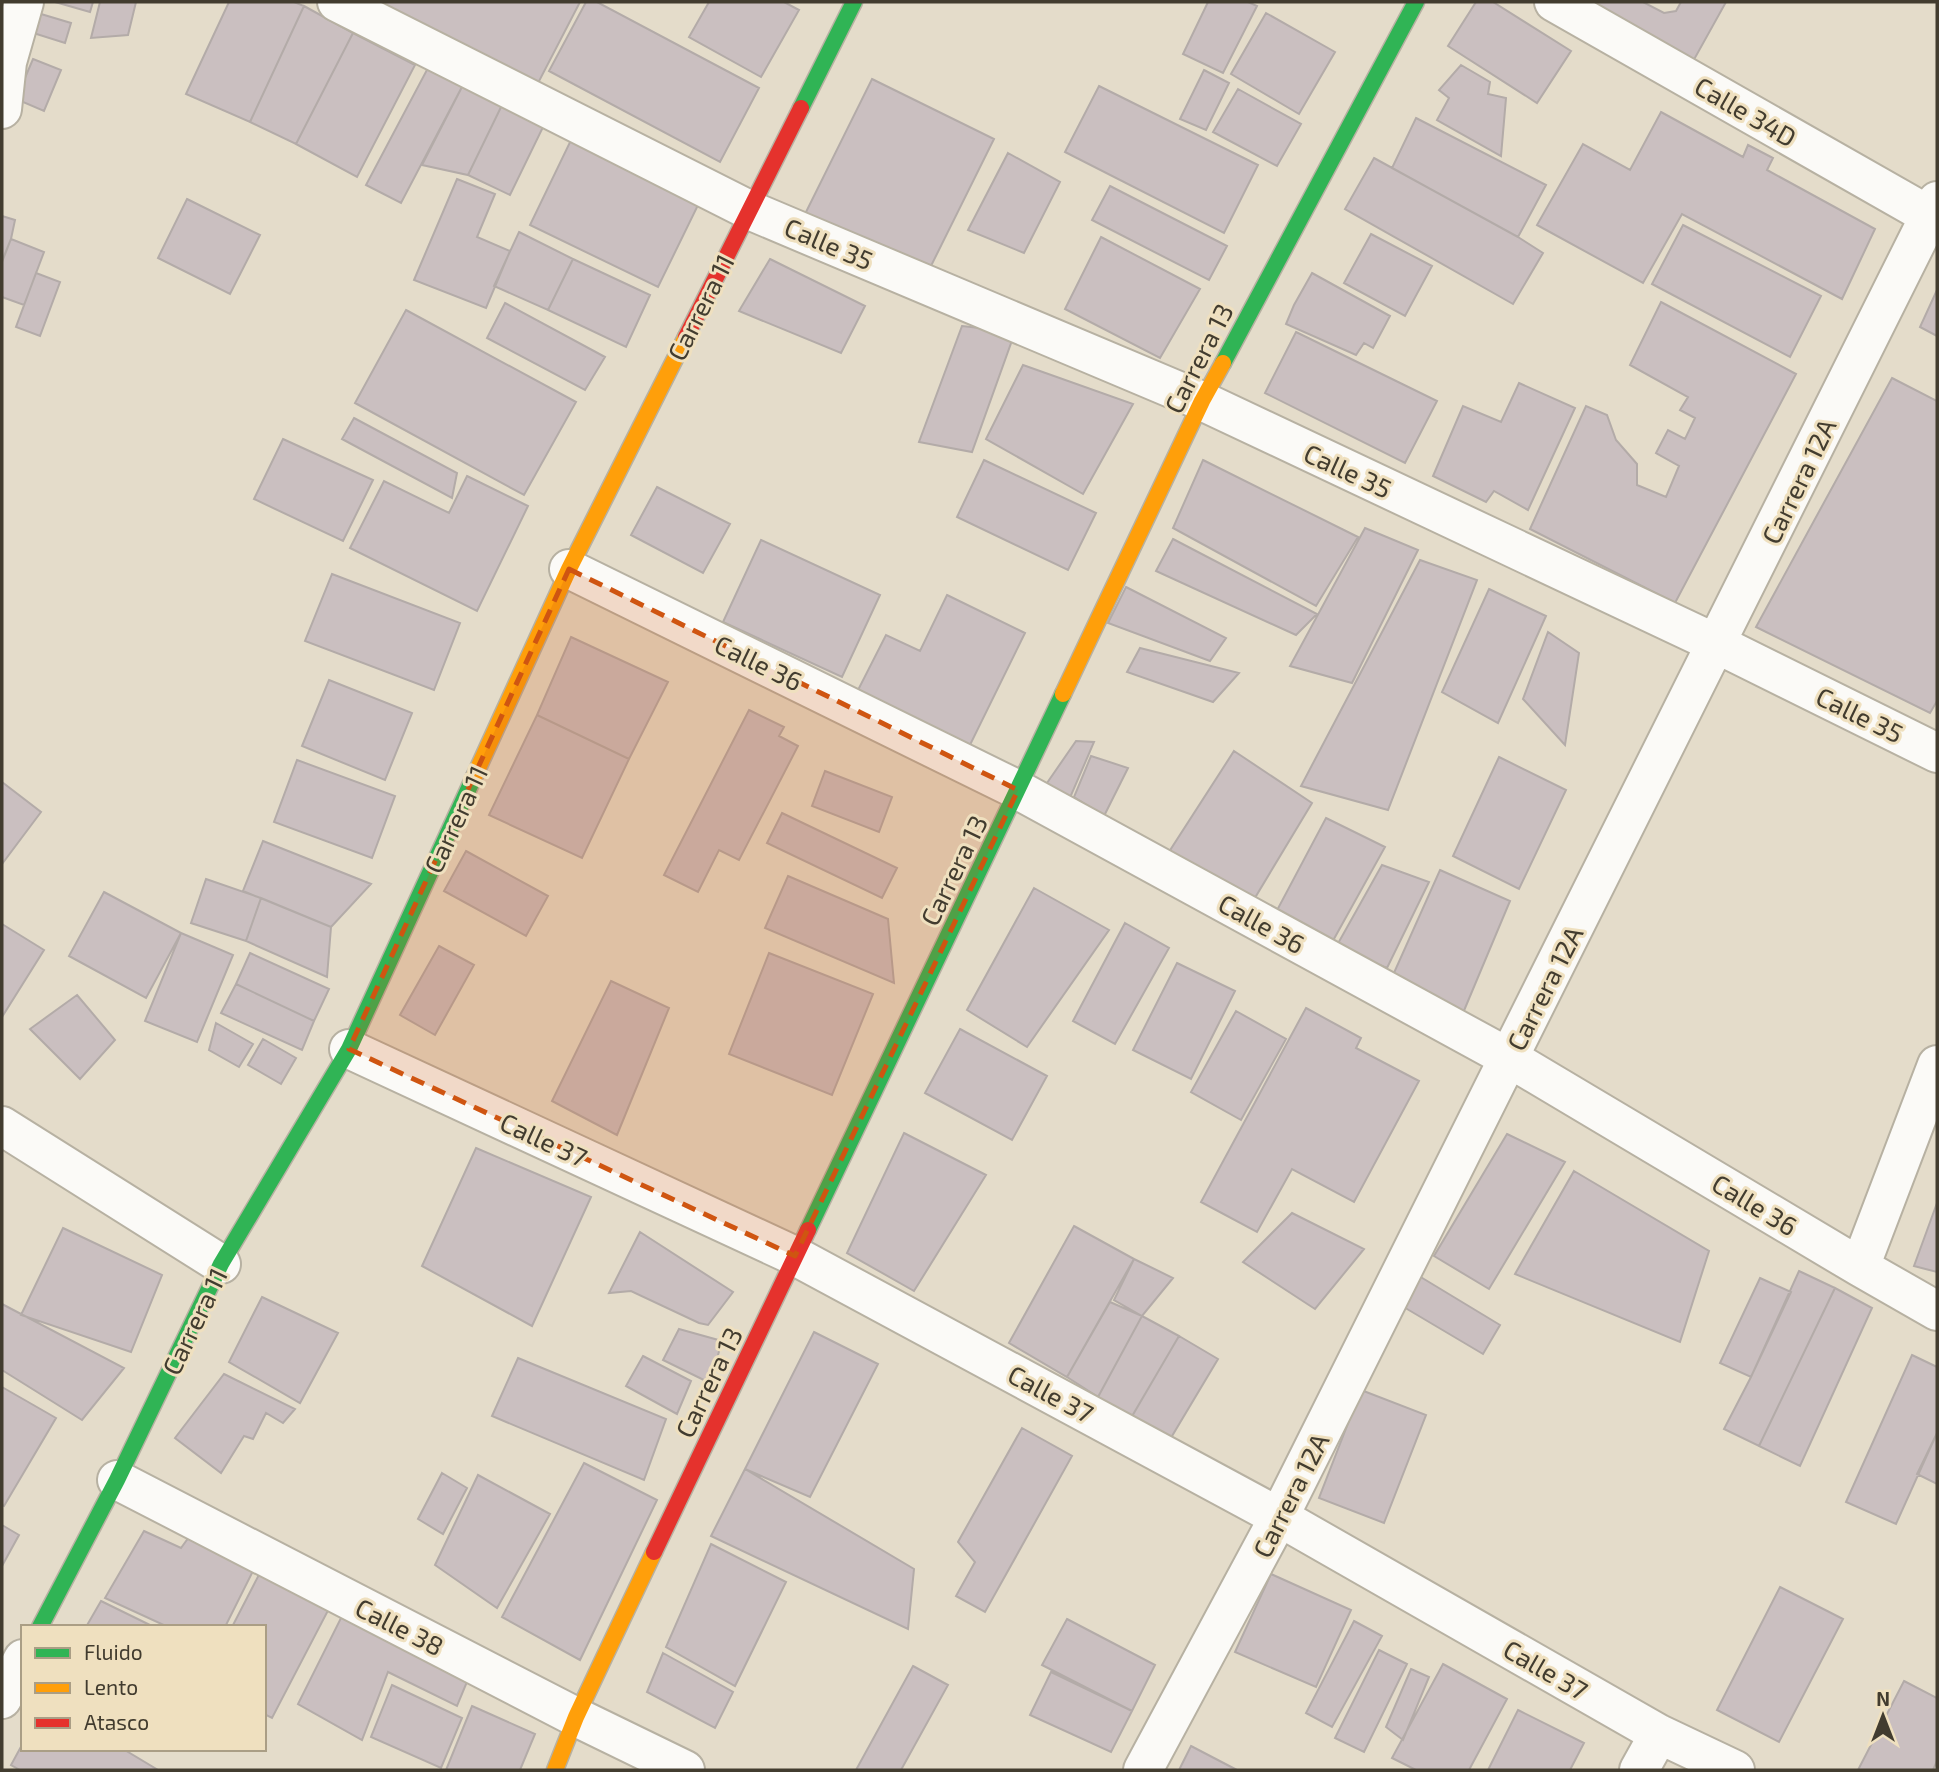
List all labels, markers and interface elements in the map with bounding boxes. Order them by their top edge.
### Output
street label: Calle 34D [1690,70,1802,152]
street label: Calle 35 [780,211,878,275]
street label: Carrera 11 [660,249,740,365]
street label: Carrera 13 [1157,298,1239,418]
street label: Carrera 12A [1754,413,1842,549]
street label: Calle 35 [1299,436,1397,504]
street label: Calle 36 [710,628,808,696]
street label: Calle 35 [1812,680,1908,748]
street label: Carrera 11 [417,760,493,878]
street label: Carrera 13 [913,810,993,930]
street label: Calle 36 [1214,887,1310,959]
street label: Carrera 12A [1499,921,1589,1055]
street label: Calle 37 [496,1105,592,1173]
street label: Calle 36 [1707,1167,1803,1241]
street label: Carrera 11 [155,1263,233,1379]
street label: Carrera 13 [668,1322,748,1442]
street label: Calle 37 [1003,1358,1099,1428]
street label: Carrera 12A [1245,1428,1335,1562]
street label: Calle 38 [351,1591,449,1661]
legend [21,1625,266,1751]
street label: Calle 37 [1498,1633,1594,1705]
text: Fluido [84,1639,143,1664]
text: Lento [84,1674,138,1699]
north arrow [1848,1681,1918,1751]
text: N [1876,1687,1890,1710]
text: Atasco [84,1709,149,1734]

